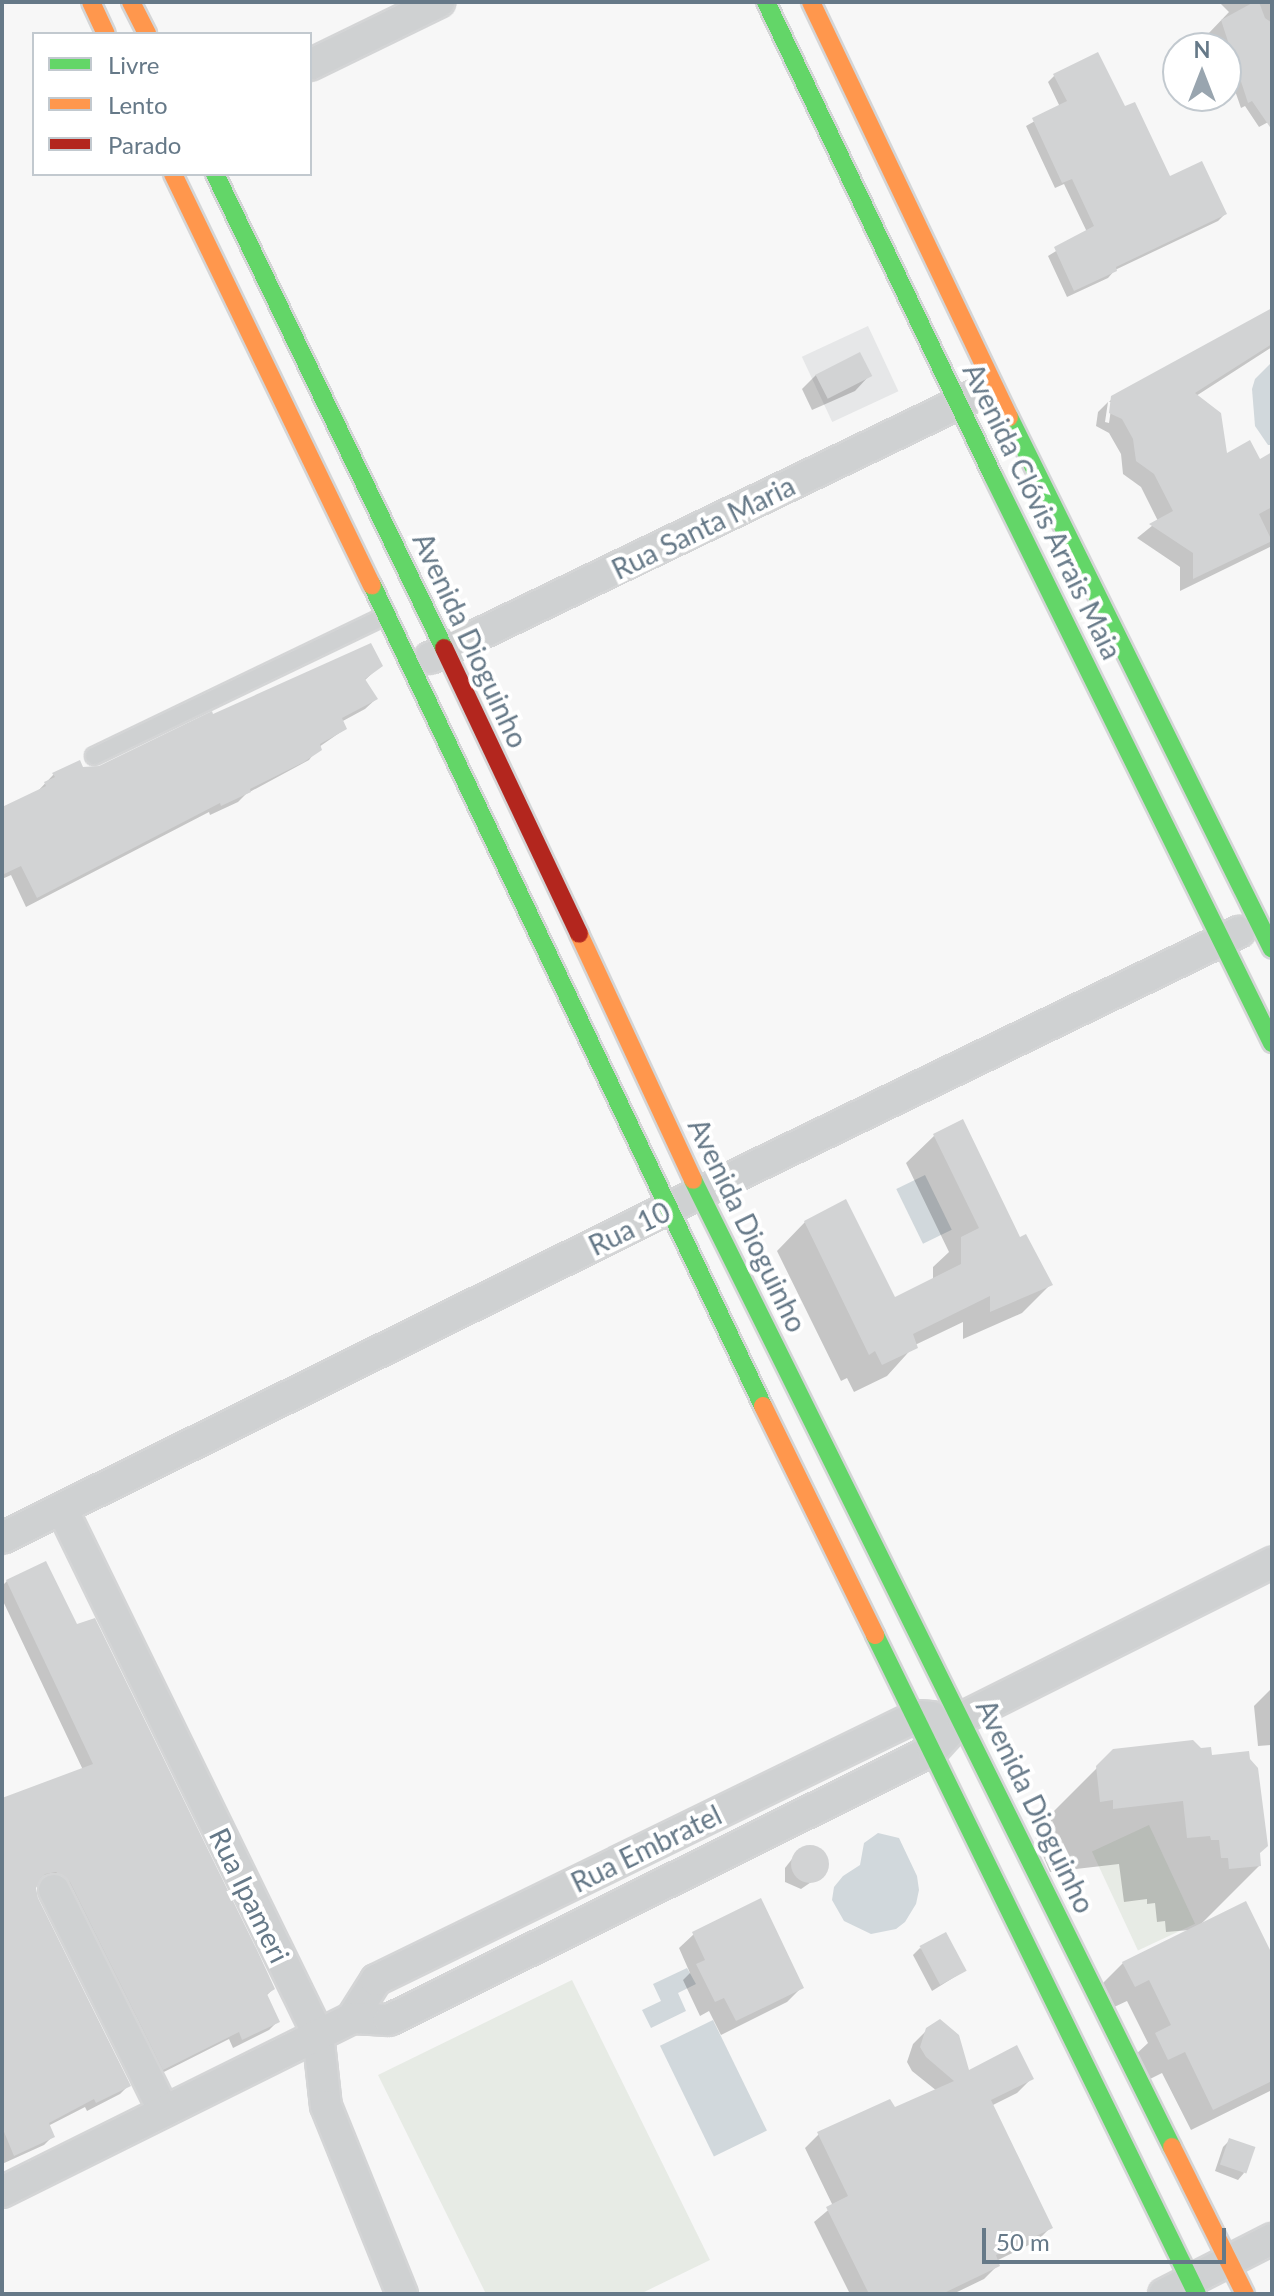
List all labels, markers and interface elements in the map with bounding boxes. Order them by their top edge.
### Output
legend [32,32,312,176]
north arrow [1162,32,1242,112]
text: N [1194,36,1210,63]
text: Livre [108,50,159,79]
text: Lento [108,90,168,119]
text: Parado [108,130,181,159]
street label: Avenida Clóvis Arrais Maia [956,357,1130,665]
street label: Rua Santa Maria [606,468,800,586]
street label: Avenida Dioguinho [406,527,536,753]
street label: Avenida Dioguinho [682,1113,814,1337]
street label: Rua 10 [583,1194,675,1262]
street label: Avenida Dioguinho [970,1694,1102,1918]
street label: Rua Embratel [565,1797,727,1899]
street label: Rua Ipameri [203,1822,297,1968]
scale bar [986,2212,1230,2262]
text: 50 m [996,2227,1050,2256]

